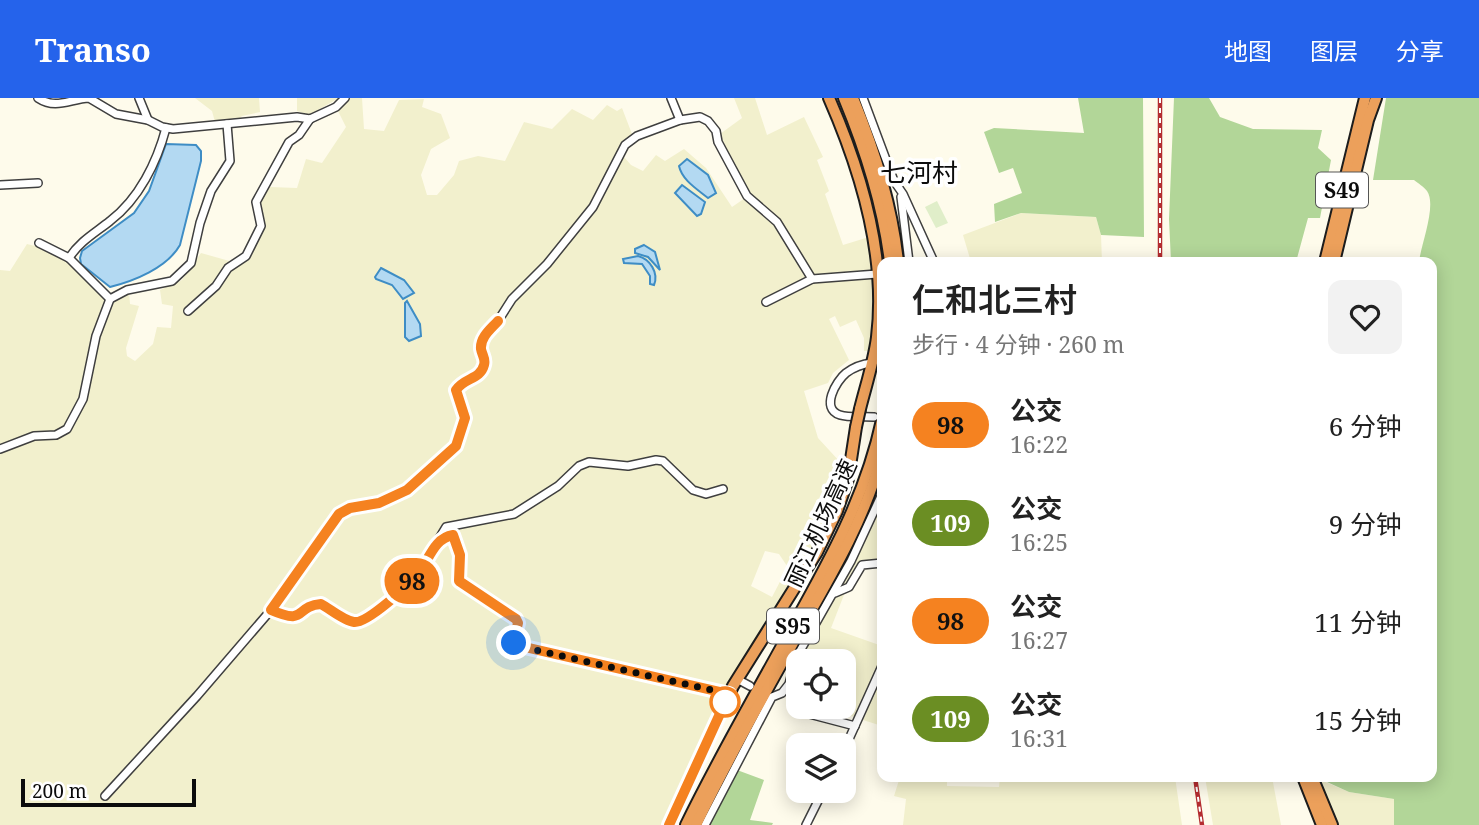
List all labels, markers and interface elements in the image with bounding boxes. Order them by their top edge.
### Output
text: Transo [35,27,151,72]
text: 地图 [1224,34,1272,67]
text: 图层 [1310,34,1358,67]
text: 分享 [1396,34,1444,67]
district label: 七河村 [880,154,958,190]
road number: S49 [1316,172,1368,208]
text: 仁和北三村 [912,277,1077,322]
button: heart [1328,280,1402,354]
text: 步行 · 4 分钟 · 260 m [912,328,1125,360]
text: 公交 [1010,392,1062,428]
text: 98 [937,408,964,441]
text: 6 分钟 [1329,408,1402,444]
text: 16:22 [1010,428,1068,460]
street label: 丽江机场高速 [776,454,864,592]
text: 公交 [1010,490,1062,526]
text: 109 [930,506,971,539]
text: 9 分钟 [1329,506,1402,542]
text: 16:25 [1010,526,1068,558]
line badge: 98 [380,558,444,604]
text: 98 [398,564,426,597]
text: 公交 [1010,588,1062,624]
text: 98 [937,604,964,637]
text: 11 分钟 [1314,604,1402,640]
road number: S95 [767,608,819,644]
text: 16:27 [1010,624,1068,656]
your location [496,625,531,660]
map controls [786,649,856,803]
button: locate [786,649,856,719]
text: 公交 [1010,686,1062,722]
unlabelled marker [710,687,740,717]
text: 109 [930,702,971,735]
text: 15 分钟 [1314,702,1402,738]
text: 16:31 [1010,722,1068,754]
button: layers [786,733,856,803]
scale bar [21,776,196,808]
text: 200 m [32,778,87,804]

